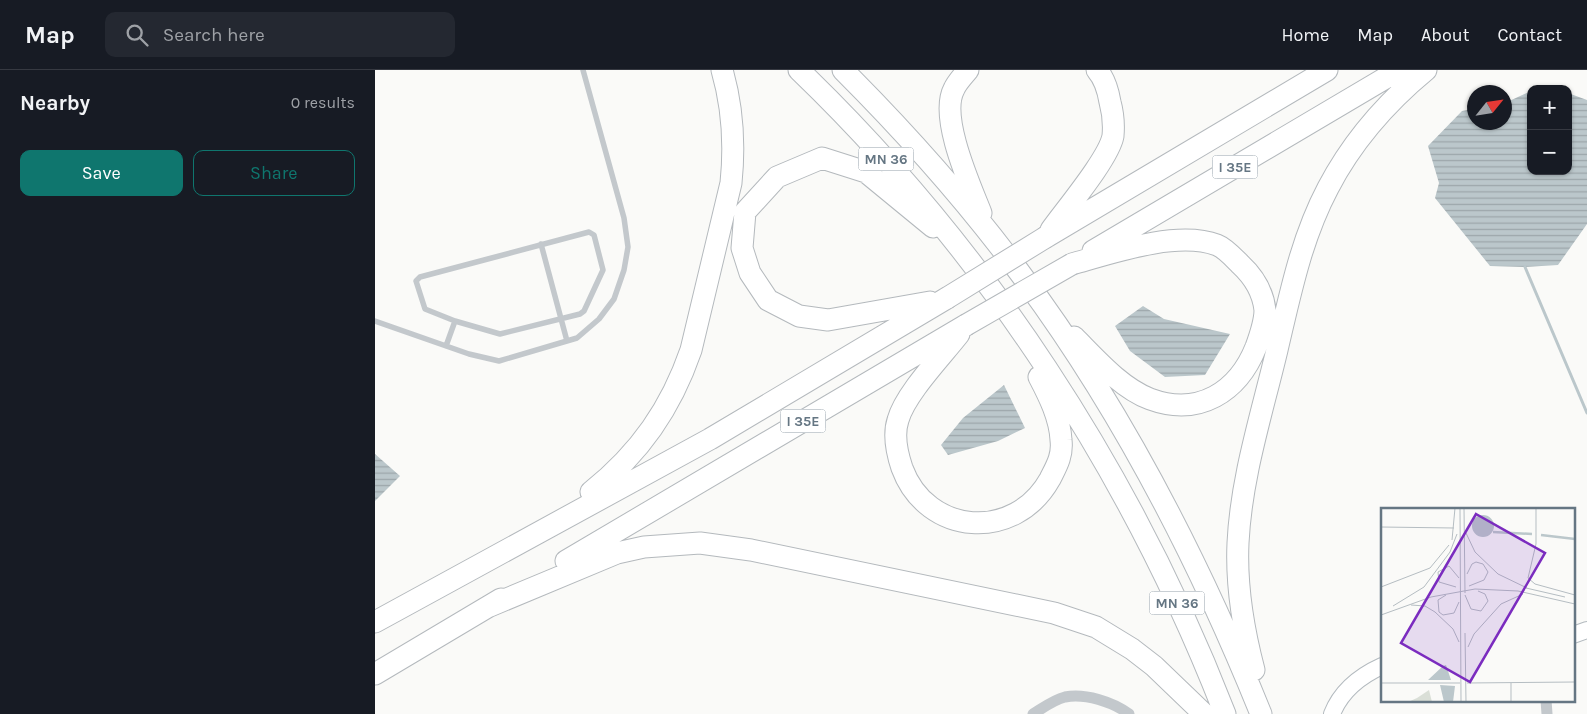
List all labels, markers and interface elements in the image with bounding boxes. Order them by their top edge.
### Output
search box [105,12,455,57]
text: Map [25,21,75,49]
icon: search [123,21,151,49]
text: Search here [163,24,265,46]
text: Home [1281,24,1329,46]
text: Map [1357,24,1393,46]
text: About [1421,24,1470,46]
text: Contact [1498,24,1562,46]
north arrow [1467,85,1512,130]
map controls [1527,85,1572,175]
button: + [1527,85,1572,130]
text: Nearby [20,91,90,115]
text: 0 results [291,93,355,112]
button: − [1527,130,1572,175]
road number: MN 36 [859,148,913,170]
button: Save [20,150,183,196]
button: Share [193,150,355,196]
road number: I 35E [1213,155,1257,178]
road number: I 35E [781,410,825,432]
inset map [1381,508,1575,702]
road number: MN 36 [1149,592,1205,614]

